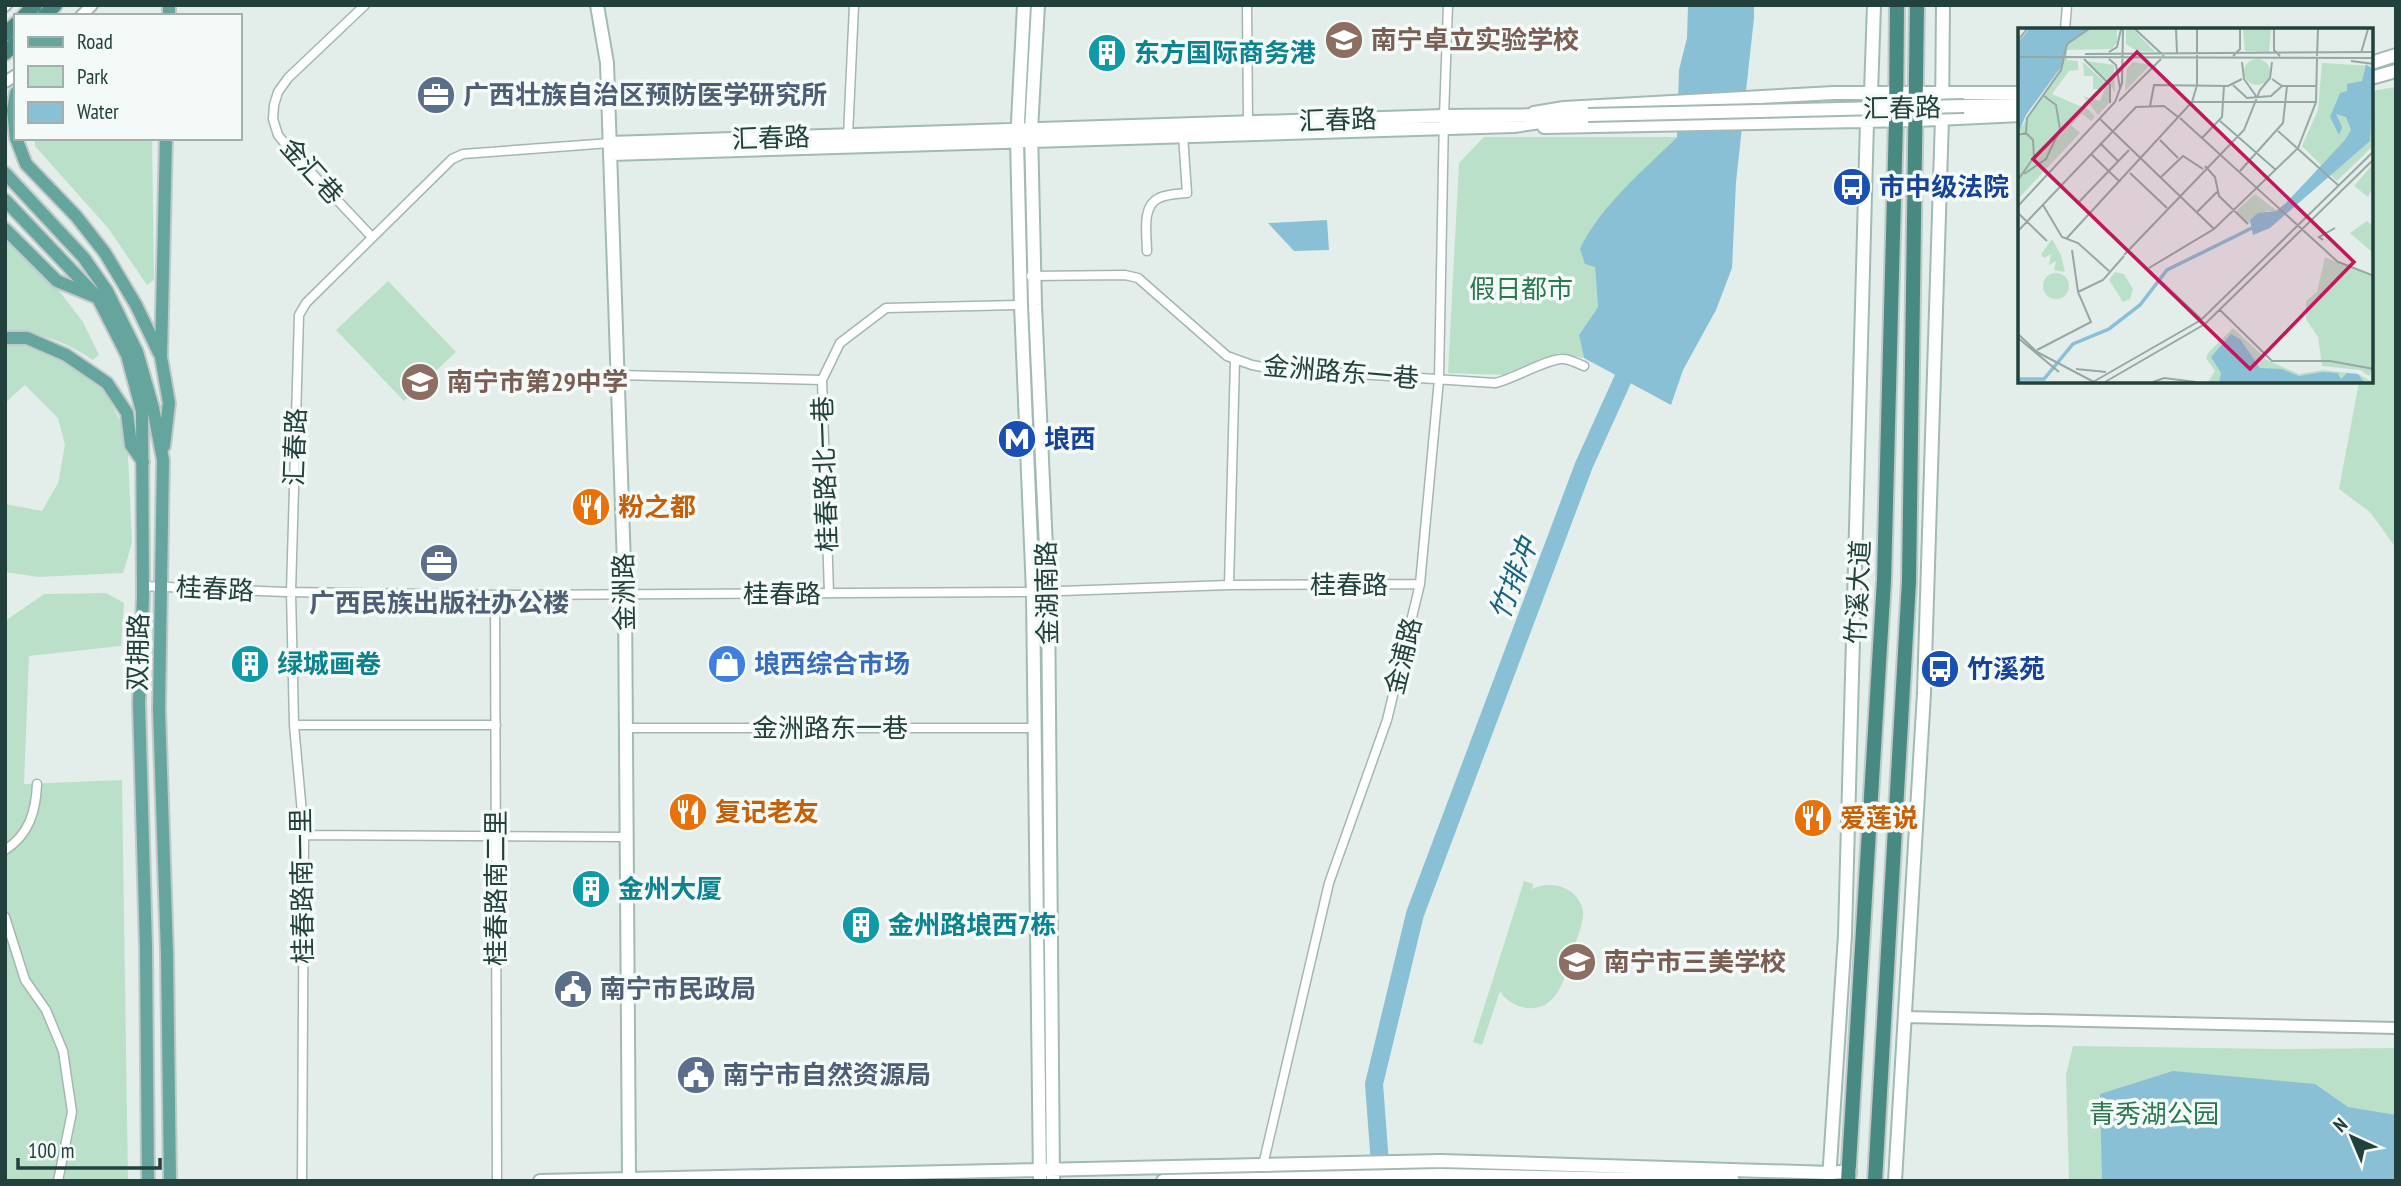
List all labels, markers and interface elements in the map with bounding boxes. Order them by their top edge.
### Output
legend [14,14,242,140]
school or university icon: 南宁卓立实验学校 [1323,19,1365,61]
place label: 南宁卓立实验学校 [1371,23,1579,56]
text: Road [77,28,113,55]
inset map [2018,28,2373,383]
building icon: 东方国际商务港 [1086,32,1128,74]
place label: 东方国际商务港 [1134,36,1316,69]
text: Park [77,63,108,90]
office icon: 广西壮族自治区预防医学研究所 [415,74,457,116]
place label: 广西壮族自治区预防医学研究所 [463,78,827,111]
street label: 汇春路 [1863,90,1941,125]
text: Water [77,98,119,125]
street label: 汇春路 [1298,102,1378,137]
street label: 汇春路 [731,120,811,155]
street label: 金汇巷 [274,131,351,211]
bus stop icon: 市中级法院 [1831,166,1873,208]
place label: 市中级法院 [1879,170,2009,203]
park label: 假日都市 [1469,272,1573,305]
street label: 金洲路东一巷 [1262,348,1420,395]
school or university icon: 南宁市第29中学 [399,361,441,403]
place label: 南宁市第29中学 [447,365,628,398]
street label: 桂春路北一巷 [805,395,844,553]
street label: 汇春路 [277,407,312,487]
metro station icon: 埌西 [996,418,1038,460]
place label: 埌西 [1044,422,1096,455]
restaurant icon: 粉之都 [570,486,612,528]
place label: 粉之都 [618,490,696,523]
water label: 竹排冲 [1480,530,1546,625]
street label: 竹溪大道 [1838,539,1877,645]
street label: 金湖南路 [1029,541,1064,645]
office icon: 广西民族出版社办公楼 [418,542,460,584]
street label: 金洲路 [606,553,641,631]
street label: 桂春路 [1310,568,1388,601]
street label: 桂春路 [175,570,255,607]
street label: 桂春路 [743,577,821,610]
place label: 广西民族出版社办公楼 [309,586,569,619]
street label: 双拥路 [120,613,155,691]
street label: 金浦路 [1377,614,1428,698]
building icon: 绿城画卷 [229,643,271,685]
shop icon: 埌西综合市场 [706,643,748,685]
place label: 绿城画卷 [277,647,381,680]
place label: 埌西综合市场 [754,647,910,680]
bus stop icon: 竹溪苑 [1919,648,1961,690]
place label: 竹溪苑 [1967,652,2045,685]
street label: 金洲路东一巷 [752,711,908,744]
restaurant icon: 复记老友 [667,791,709,833]
place label: 复记老友 [715,795,819,828]
restaurant icon: 爱莲说 [1792,797,1834,839]
place label: 爱莲说 [1840,801,1918,834]
street label: 桂春路南一里 [284,808,319,964]
street label: 桂春路南二里 [479,810,512,966]
building icon: 金州大厦 [570,868,612,910]
place label: 金州大厦 [618,872,722,905]
building icon: 金州路埌西7栋 [840,904,882,946]
place label: 金州路埌西7栋 [888,908,1056,941]
school or university icon: 南宁市三美学校 [1556,941,1598,983]
place label: 南宁市三美学校 [1604,945,1786,978]
public building icon: 南宁市民政局 [552,968,594,1010]
place label: 南宁市民政局 [600,972,756,1005]
public building icon: 南宁市自然资源局 [675,1054,717,1096]
place label: 南宁市自然资源局 [723,1058,931,1091]
park label: 青秀湖公园 [2089,1097,2219,1130]
north arrow [2317,1102,2387,1172]
text: N [2328,1113,2352,1137]
scale bar [18,1126,159,1170]
text: 100 m [28,1137,74,1164]

